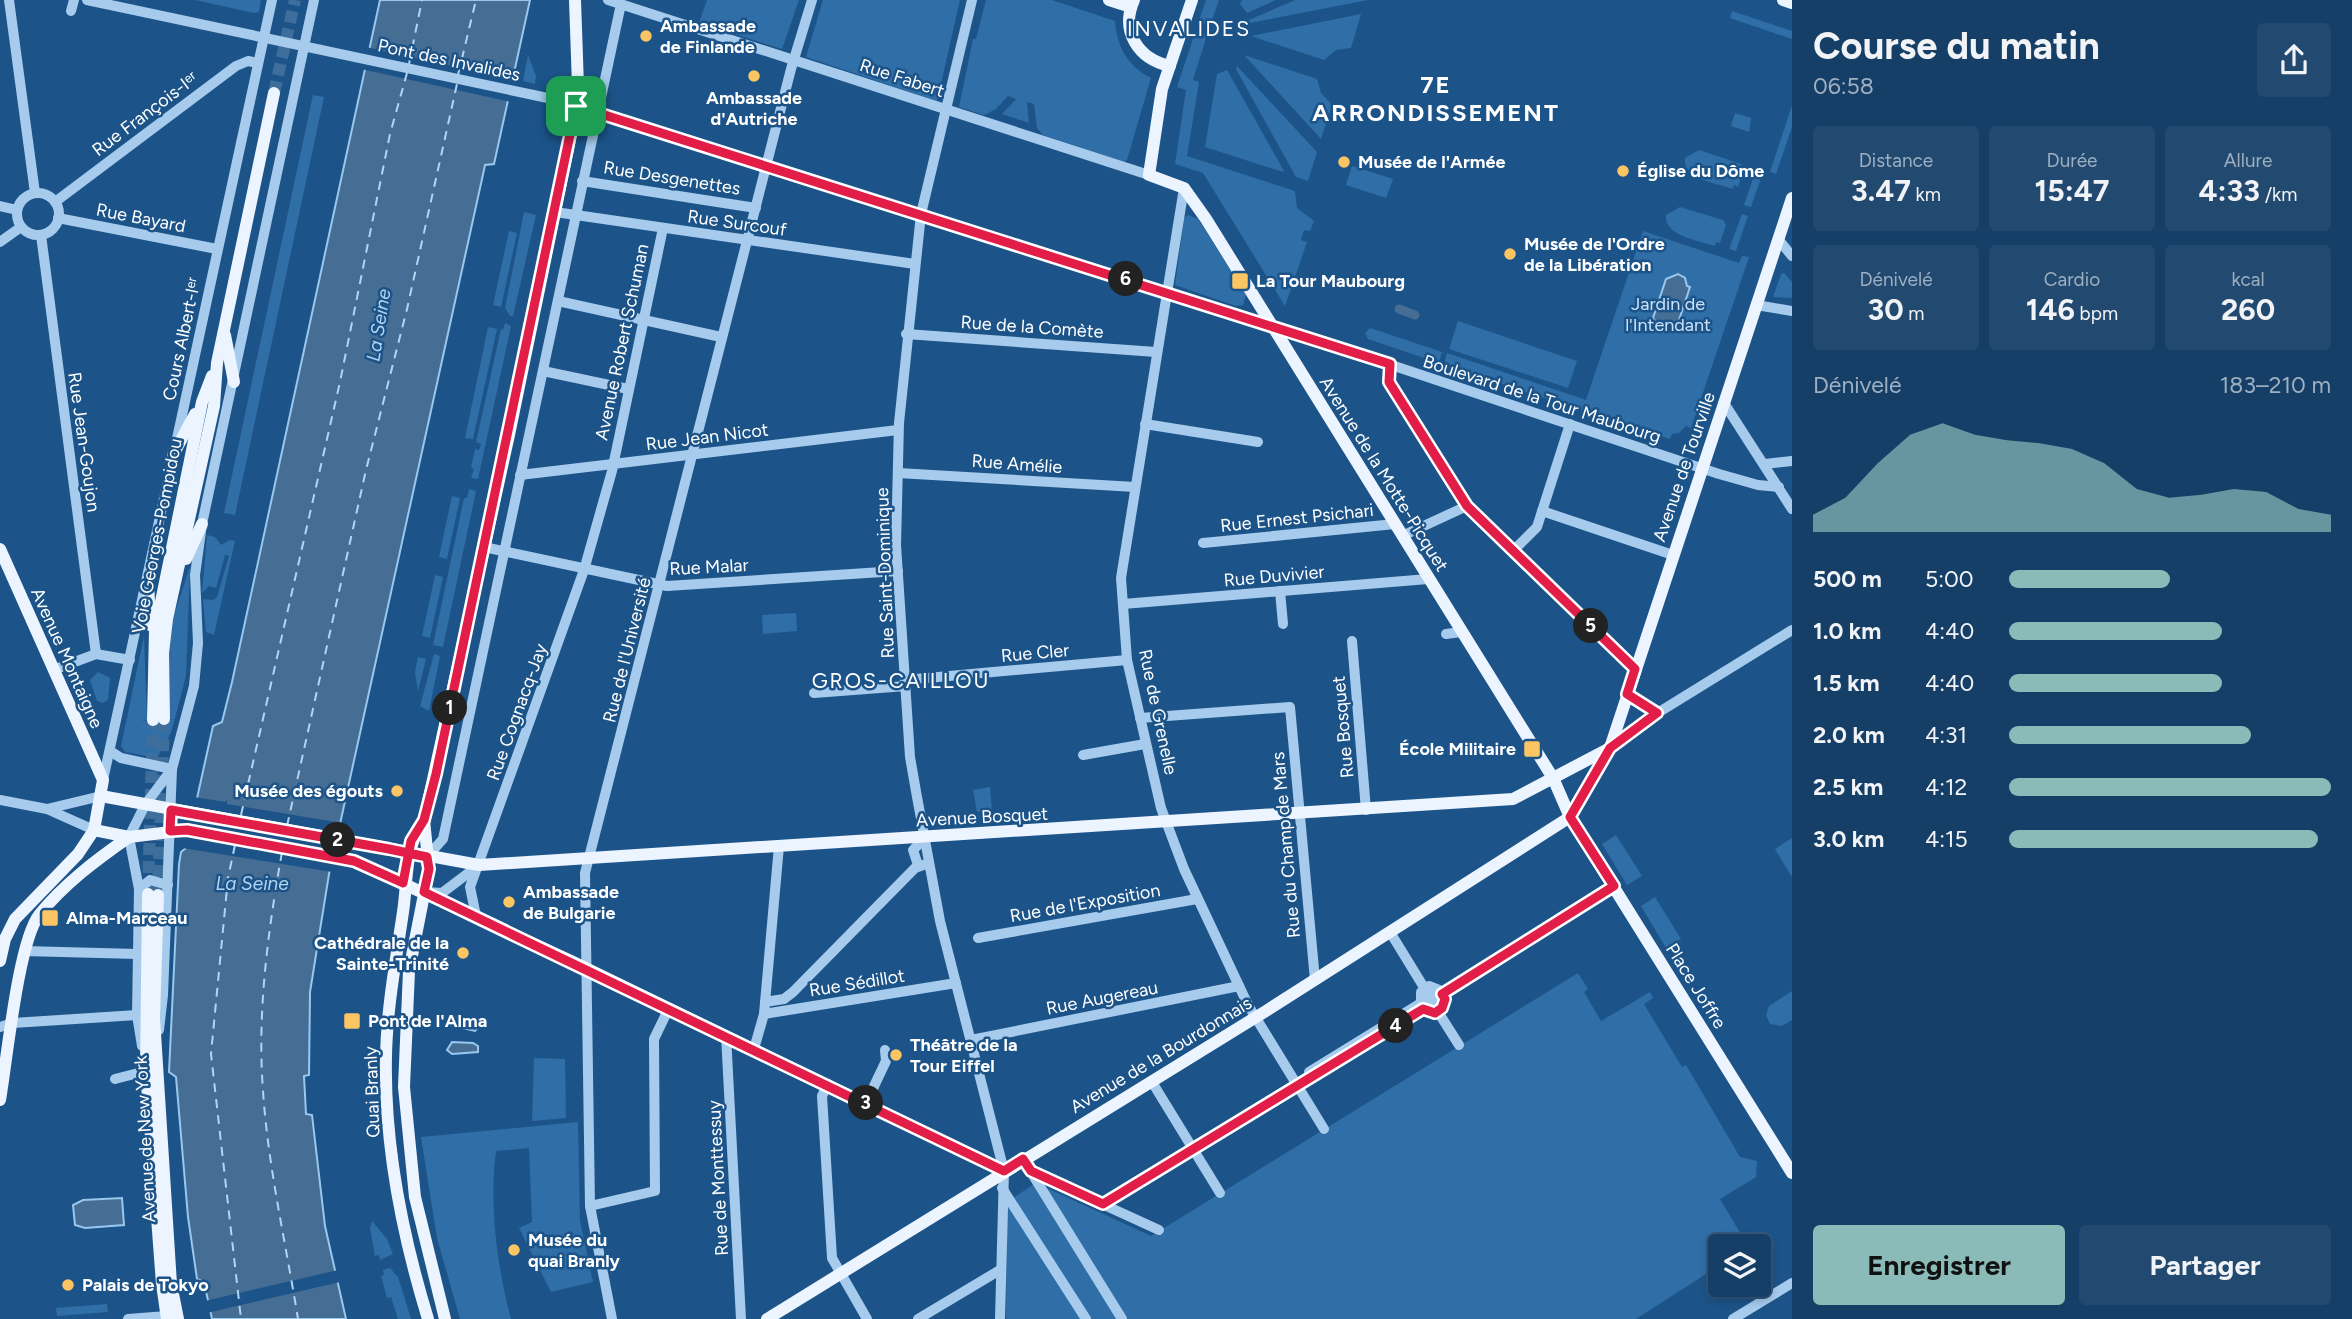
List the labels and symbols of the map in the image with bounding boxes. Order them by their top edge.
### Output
place label: Ambassade de Finlande [660,15,756,58]
district label: INVALIDES [1127,16,1251,41]
marker: Ambassade de Finlande [638,28,654,44]
street label: Pont des Invalides [376,34,522,86]
street label: Rue Fabert [857,54,947,102]
street label: Rue François-Iᵉʳ [88,67,202,161]
marker: Ambassade d'Autriche [746,68,762,84]
district label: 7E ARRONDISSEMENT [1312,70,1560,127]
pin [546,76,606,136]
place label: Ambassade d'Autriche [706,87,802,130]
place label: Musée de l'Armée [1358,151,1506,173]
marker: Musée de l'Armée [1336,154,1352,170]
street label: Rue Desgenettes [602,156,742,200]
place label: Église du Dôme [1637,160,1764,182]
marker: Église du Dôme [1615,163,1631,179]
street label: Rue Bayard [94,199,188,237]
street label: Rue Surcouf [686,205,788,241]
place label: Musée de l'Ordre de la Libération [1524,233,1665,276]
street label: Avenue Robert Schuman [590,242,654,442]
marker: Musée de l'Ordre de la Libération [1502,246,1518,262]
pin: 6 [1108,262,1144,296]
place label: La Tour Maubourg [1256,270,1405,292]
marker: La Tour Maubourg [1230,271,1250,291]
street label: Cours Albert-Iᵉʳ [158,275,206,403]
water label: La Seine [361,287,396,363]
park label: Jardin de l'Intendant [1625,293,1711,336]
street label: Rue de la Comète [960,311,1104,343]
street label: Boulevard de la Tour Maubourg [1420,350,1664,448]
street label: Rue Jean-Goujon [63,371,105,513]
street label: Avenue de la Motte-Picquet [1315,372,1453,576]
street label: Avenue de Tourville [1648,389,1720,545]
street label: Rue Jean Nicot [644,419,770,455]
street label: Voie Georges-Pompidou [127,436,187,636]
street label: Rue Amélie [971,450,1063,478]
street label: Rue Saint-Dominique [871,487,899,659]
street label: Rue Ernest Psichari [1219,499,1375,537]
street label: Rue Malar [669,554,749,580]
street label: Rue Duvivier [1223,561,1325,591]
street label: Rue de l'Université [598,575,656,725]
street label: Avenue Montaigne [26,584,108,732]
pin: 5 [1574,608,1608,644]
street label: Rue Cler [1000,639,1070,667]
street label: Rue Cognacq-Jay [482,640,552,784]
street label: Rue de Grenelle [1134,647,1182,777]
district label: GROS-CAILLOU [812,668,990,693]
street label: Rue Bosquet [1328,675,1358,779]
pin: 1 [433,690,468,726]
place label: École Militaire [1399,738,1516,760]
marker: École Militaire [1522,739,1542,759]
street label: Rue du Champ de Mars [1267,751,1305,939]
place label: Musée des égouts [234,780,384,802]
marker: Musée des égouts [389,783,405,799]
street label: Avenue Bosquet [915,803,1049,831]
pin: 2 [320,822,356,858]
water label: La Seine [215,872,289,895]
street label: Rue de l'Exposition [1008,879,1162,927]
place label: Ambassade de Bulgarie [523,881,619,924]
marker: Ambassade de Bulgarie [501,894,517,910]
place label: Alma-Marceau [66,907,187,929]
marker: Alma-Marceau [40,908,60,928]
place label: Cathédrale de la Sainte-Trinité [314,932,449,975]
street label: Place Joffre [1661,939,1731,1033]
marker: Cathédrale de la Sainte-Trinité [455,945,471,961]
street label: Rue Sédillot [808,965,907,1001]
street label: Rue Augereau [1044,976,1160,1020]
street label: Avenue de la Bourdonnais [1066,992,1256,1118]
pin: 4 [1378,1009,1414,1044]
place label: Pont de l'Alma [368,1010,487,1032]
marker: Pont de l'Alma [342,1011,362,1031]
place label: Théâtre de la Tour Eiffel [910,1034,1018,1077]
street label: Quai Branly [359,1045,385,1138]
marker: Théâtre de la Tour Eiffel [888,1047,904,1063]
street label: Avenue de New York [130,1055,160,1223]
pin: 3 [848,1086,884,1120]
street label: Rue de Monttessuy [703,1099,733,1256]
place label: Musée du quai Branly [528,1229,621,1272]
marker: Musée du quai Branly [506,1242,522,1258]
place label: Palais de Tokyo [82,1274,209,1296]
marker: Palais de Tokyo [60,1277,76,1293]

